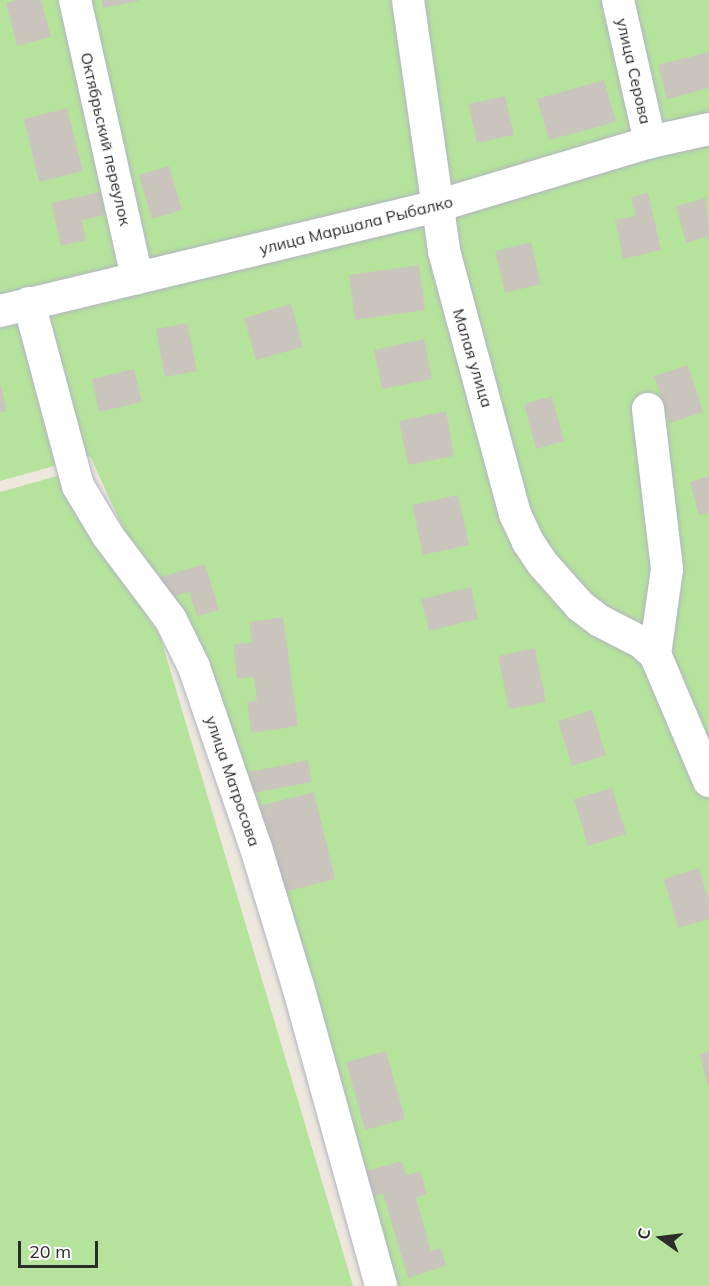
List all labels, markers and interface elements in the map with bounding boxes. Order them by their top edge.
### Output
street label: улица Серова [612,16,656,126]
street label: Октябрьский переулок [77,51,135,227]
street label: улица Маршала Рыбалко [257,192,455,258]
street label: Малая улица [449,306,497,410]
street label: улица Матросова [202,713,264,849]
north arrow [631,1208,691,1268]
text: С [633,1226,655,1241]
scale bar [21,1229,100,1267]
text: 20 m [29,1240,71,1263]

